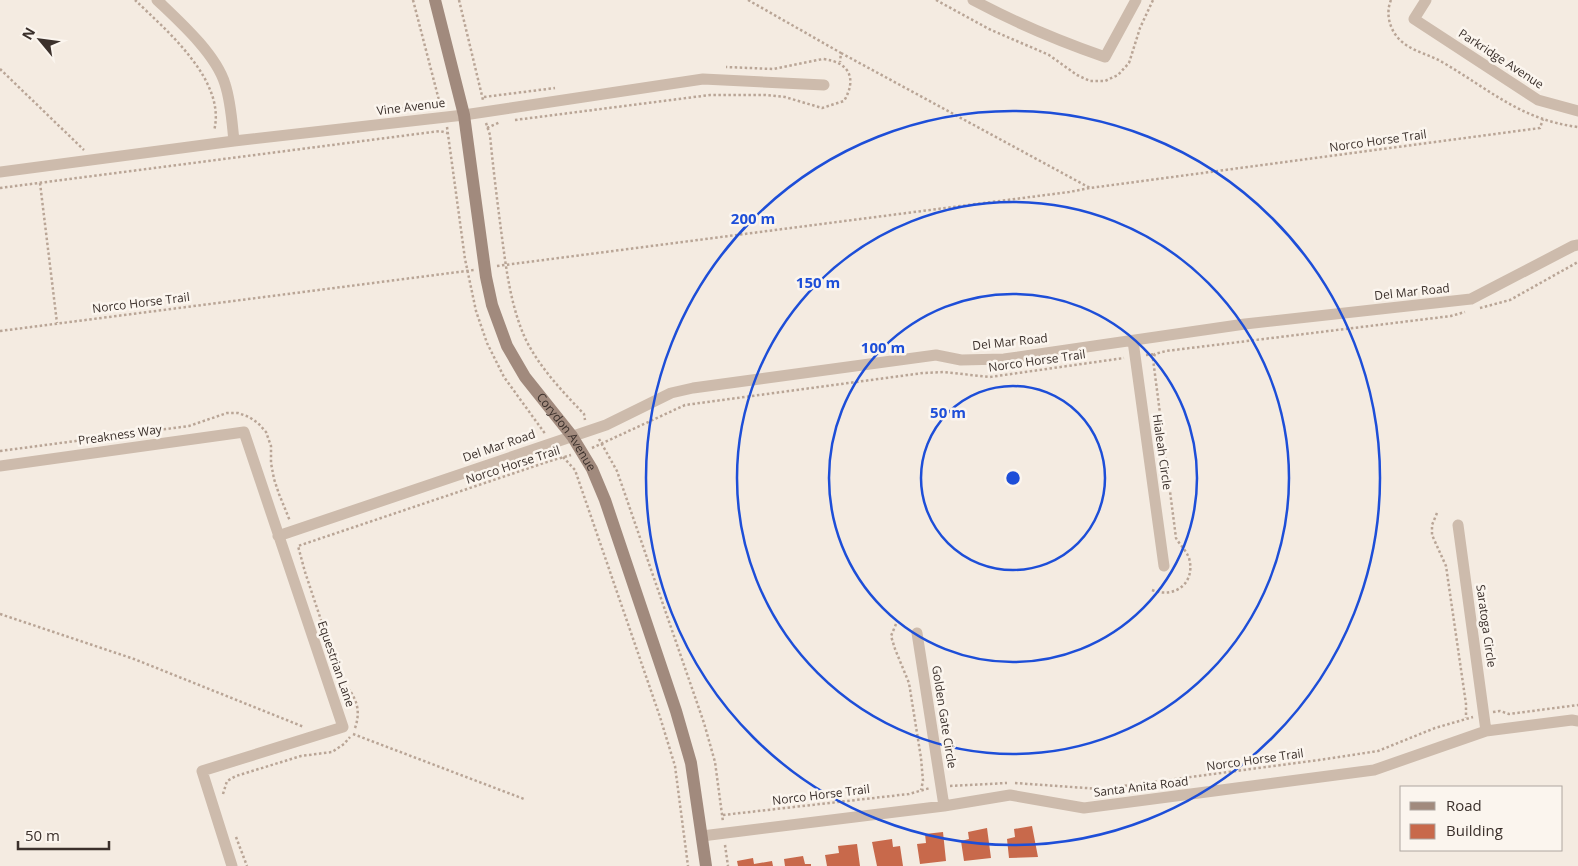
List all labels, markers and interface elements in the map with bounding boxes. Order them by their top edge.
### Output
north arrow [15,15,65,65]
text: N [17,24,39,43]
street label: Parkridge Avenue [1455,25,1547,93]
street label: Vine Avenue [376,94,447,119]
street label: Norco Horse Trail [1328,125,1428,156]
text: 200 m [731,208,775,228]
text: 150 m [796,272,840,292]
street label: Del Mar Road [1373,279,1450,304]
street label: Norco Horse Trail [91,288,191,317]
street label: Del Mar Road [971,329,1048,354]
text: 100 m [861,337,905,357]
street label: Norco Horse Trail [987,345,1087,376]
street label: Corydon Avenue [533,389,600,474]
text: 50 m [930,402,966,422]
street label: Hialeah Circle [1149,413,1176,491]
street label: Preakness Way [77,420,164,449]
street label: Del Mar Road [460,425,537,466]
street label: Norco Horse Trail [464,441,562,488]
centre of rings [1004,469,1022,487]
street label: Saratoga Circle [1472,583,1501,669]
street label: Equestrian Lane [314,618,359,709]
street label: Golden Gate Circle [928,664,961,770]
street label: Norco Horse Trail [1205,744,1305,775]
street label: Santa Anita Road [1093,772,1189,801]
street label: Norco Horse Trail [771,780,871,809]
legend [1400,786,1563,851]
text: Road [1446,795,1482,815]
scale bar [18,818,109,850]
text: Building [1446,820,1503,840]
text: 50 m [25,825,60,845]

